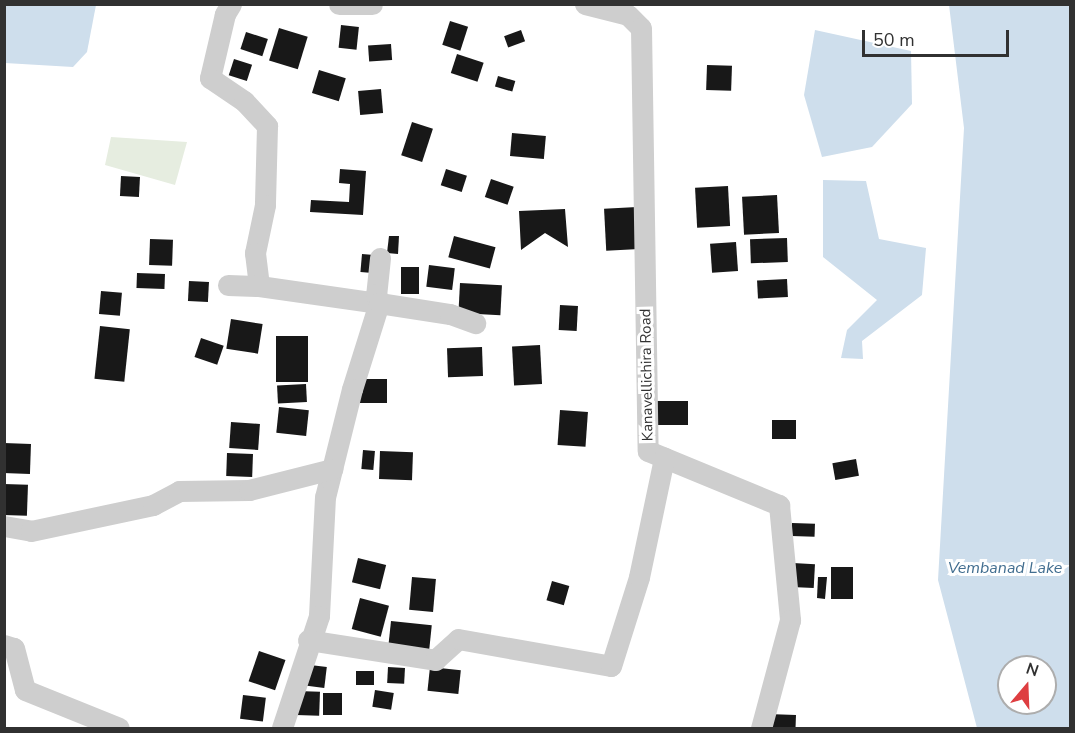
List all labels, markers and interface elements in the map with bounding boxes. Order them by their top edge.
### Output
scale bar [865,18,1012,56]
text: 50 m [873,28,915,52]
street label: Kanavellichira Road [637,309,657,441]
water label: Vembanad Lake [948,558,1062,578]
north arrow [997,655,1057,715]
text: N [1023,658,1041,682]

